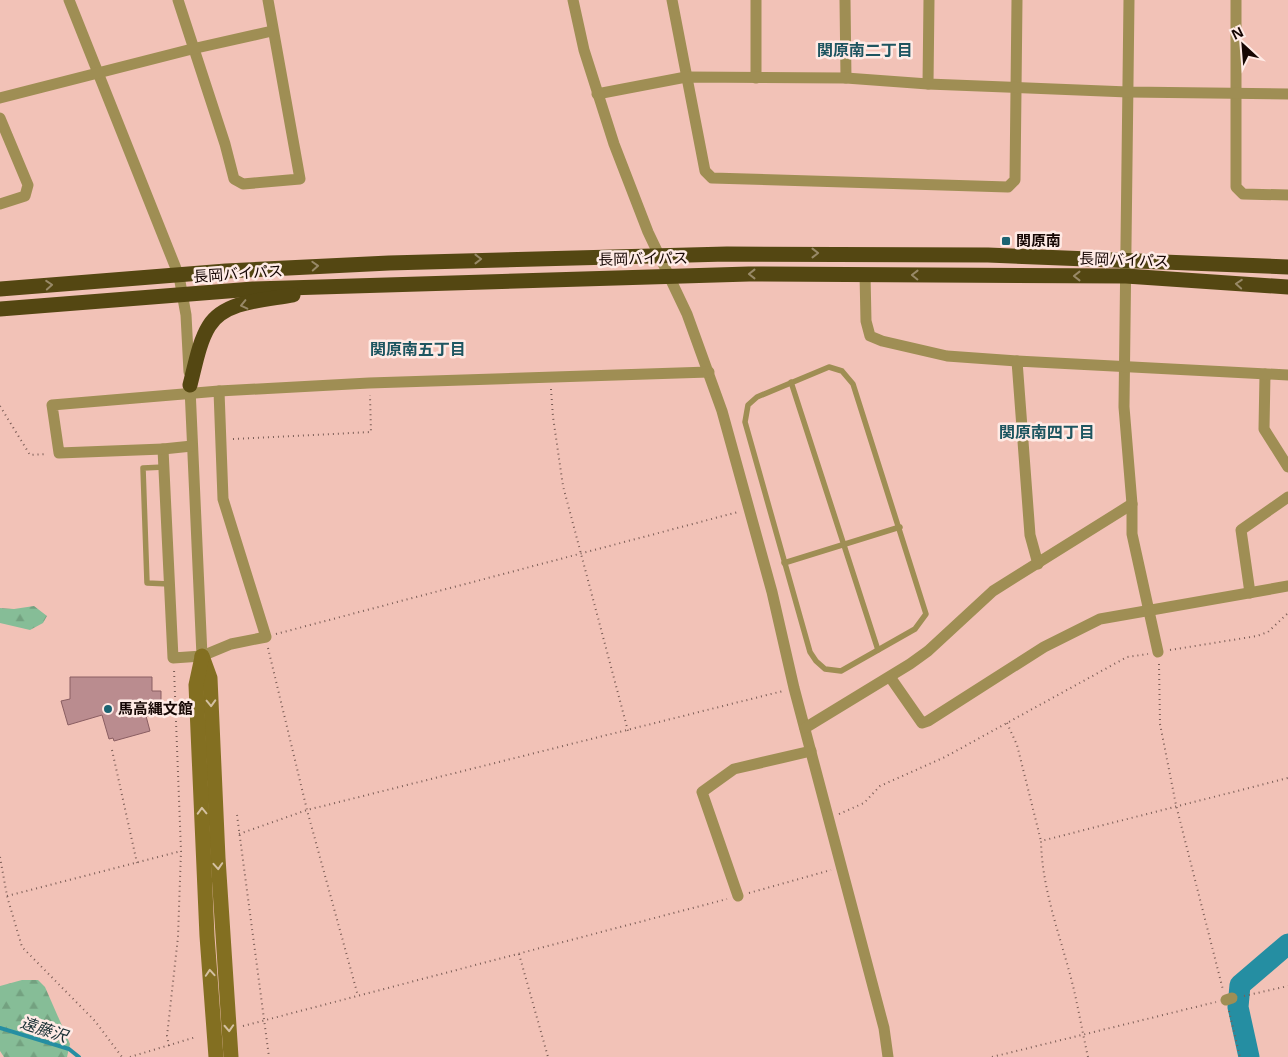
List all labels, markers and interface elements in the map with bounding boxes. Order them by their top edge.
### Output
north arrow [1218,20,1268,70]
text: N [1228,22,1246,44]
district label: 関原南二丁目 [817,39,913,61]
place label: 関原南 [1016,230,1061,250]
marker: 関原南 [1000,235,1012,247]
street label: 長岡バイパス [598,247,688,269]
street label: 長岡バイパス [1079,247,1169,271]
one-way arrow [812,248,819,258]
one-way arrow [474,254,482,264]
street label: 長岡バイパス [192,260,283,286]
one-way arrow [312,261,320,272]
one-way arrow [748,269,756,279]
one-way arrow [910,270,918,280]
one-way arrow [1073,271,1080,281]
one-way arrow [1235,278,1243,289]
one-way arrow [45,280,53,291]
one-way arrow [240,299,249,310]
district label: 関原南五丁目 [370,338,466,360]
district label: 関原南四丁目 [999,421,1095,443]
place label: 馬高縄文館 [118,698,193,718]
one-way arrow [206,700,217,708]
marker: 馬高縄文館 [102,703,114,715]
one-way arrow [197,807,207,814]
one-way arrow [213,862,224,870]
one-way arrow [205,969,216,977]
water label: 遠藤沢 [18,1011,72,1047]
one-way arrow [223,1024,234,1032]

